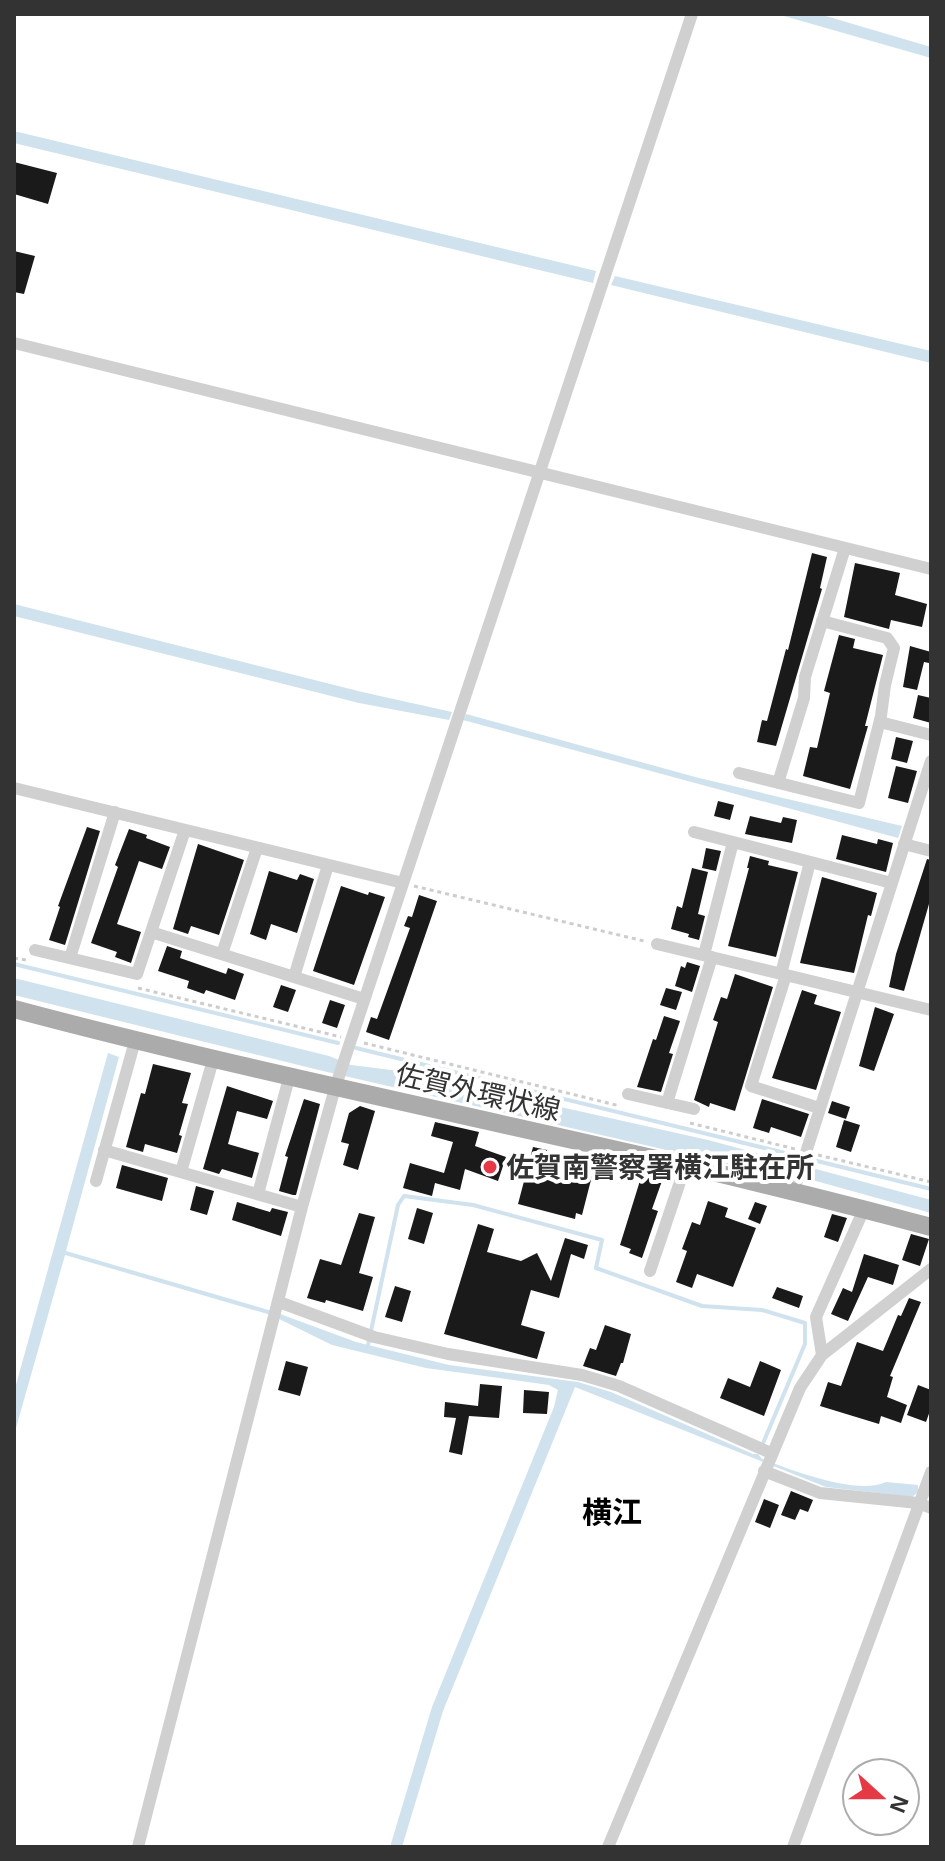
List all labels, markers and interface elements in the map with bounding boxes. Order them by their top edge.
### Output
street label: 佐賀外環状線 [393,1058,563,1126]
place label: 佐賀南警察署横江駐在所 [506,1152,814,1183]
marker: 佐賀南警察署横江駐在所 [481,1158,499,1176]
district label: 横江 [582,1496,642,1529]
north arrow [841,1757,921,1837]
text: N [885,1792,914,1816]

